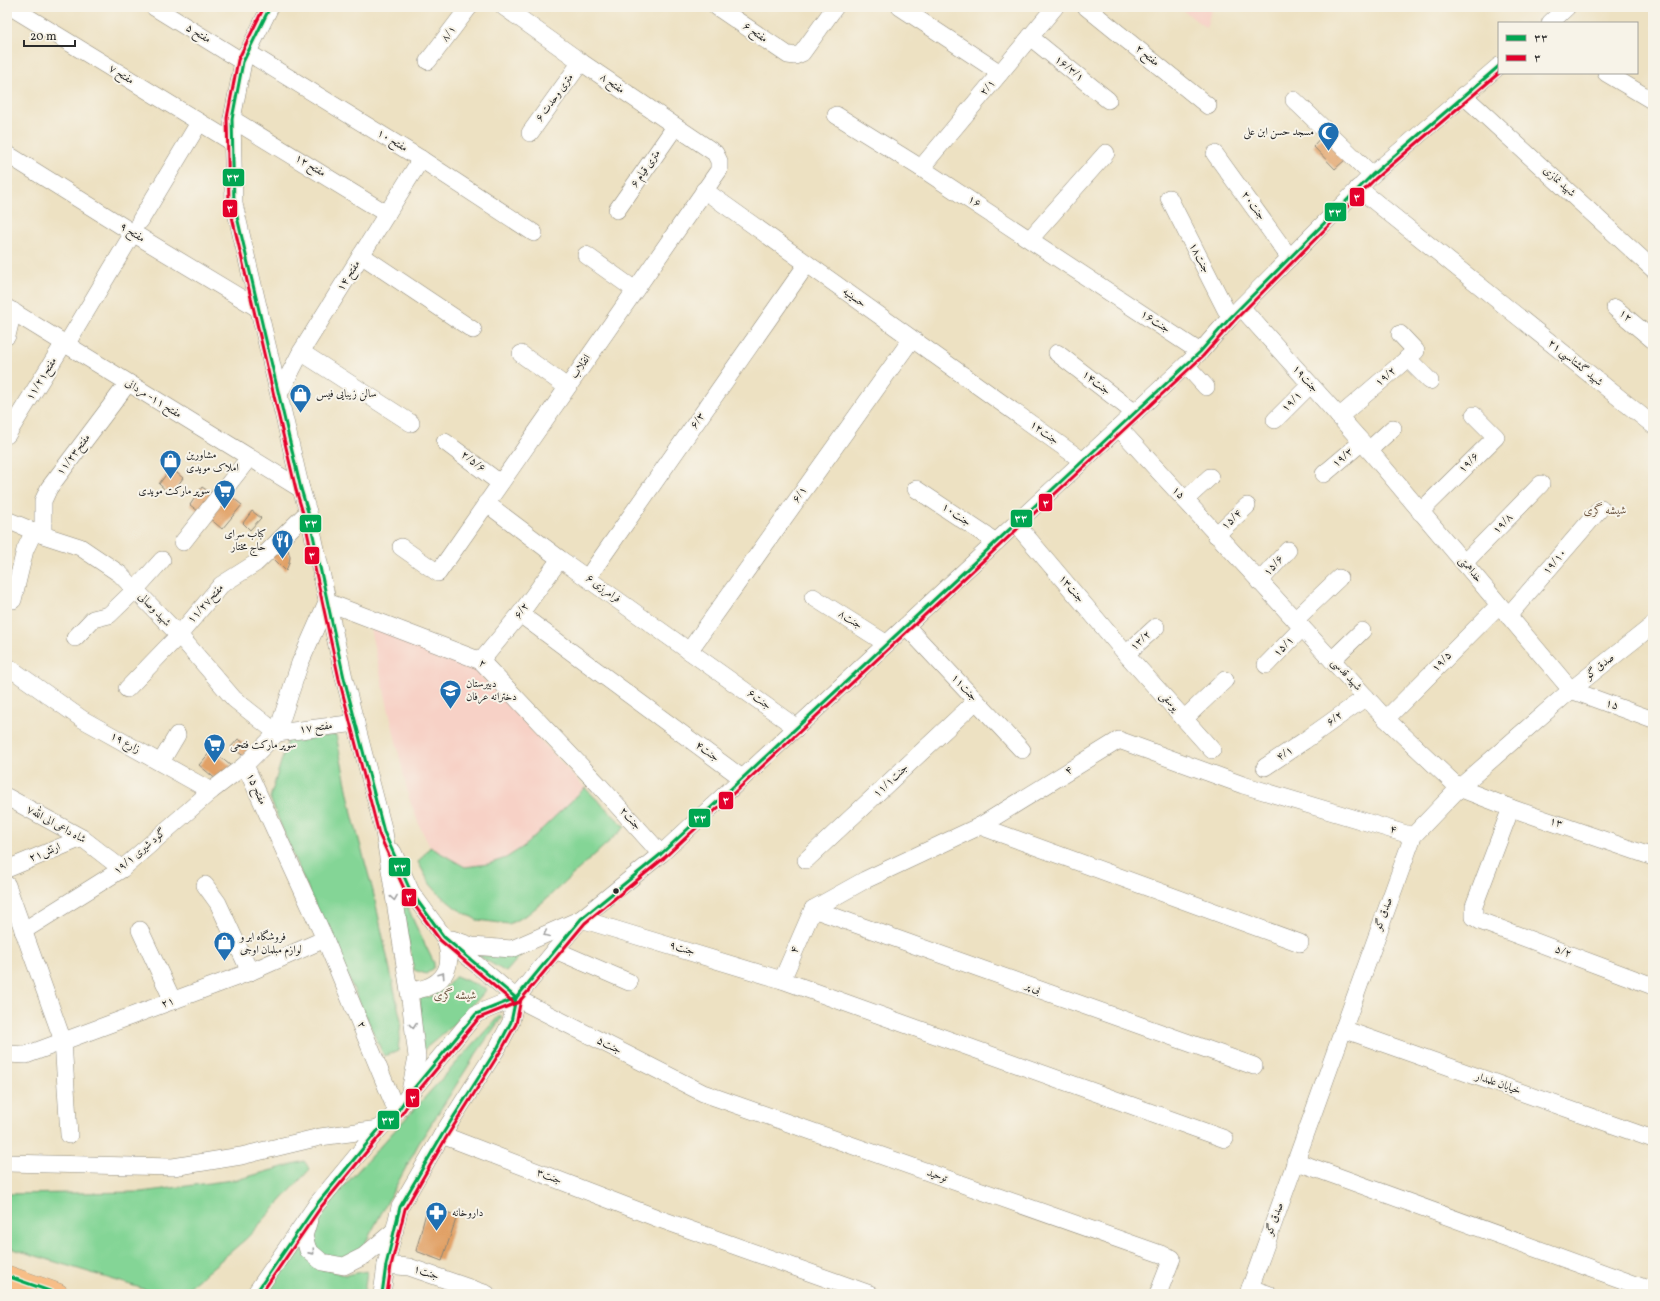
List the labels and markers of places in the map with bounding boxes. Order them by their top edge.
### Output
mosque icon: مسجد حسن ابن علی [1316,119,1342,152]
place label: مسجد حسن ابن علی [1243,125,1314,140]
shop icon: سالن زیبایی فیس [287,381,313,414]
place label: سالن زیبایی فیس [316,387,377,402]
shop icon: مشاورین املاک مویدی [158,448,184,481]
place label: مشاورین املاک مویدی [186,448,239,476]
supermarket icon: سوپر مارکت مویدی [212,478,238,511]
place label: سوپر مارکت مویدی [138,484,210,499]
place label: کباب سرای حاج مختار [224,527,266,557]
restaurant icon: کباب سرای حاج مختار [269,527,295,560]
school or university icon: دبیرستان دخترانه عرفان [438,677,464,710]
place label: دبیرستان دخترانه عرفان [466,677,517,705]
supermarket icon: سوپر مارکت فتحی [202,732,228,765]
place label: سوپر مارکت فتحی [230,738,296,753]
unlabelled marker [611,886,621,896]
place label: فروشگاه ابر و لوازم مبلمان اوجی [239,929,302,959]
shop icon: فروشگاه ابر و لوازم مبلمان اوجی [211,930,237,963]
pharmacy icon: داروخانه [423,1200,449,1233]
place label: داروخانه [452,1206,484,1221]

